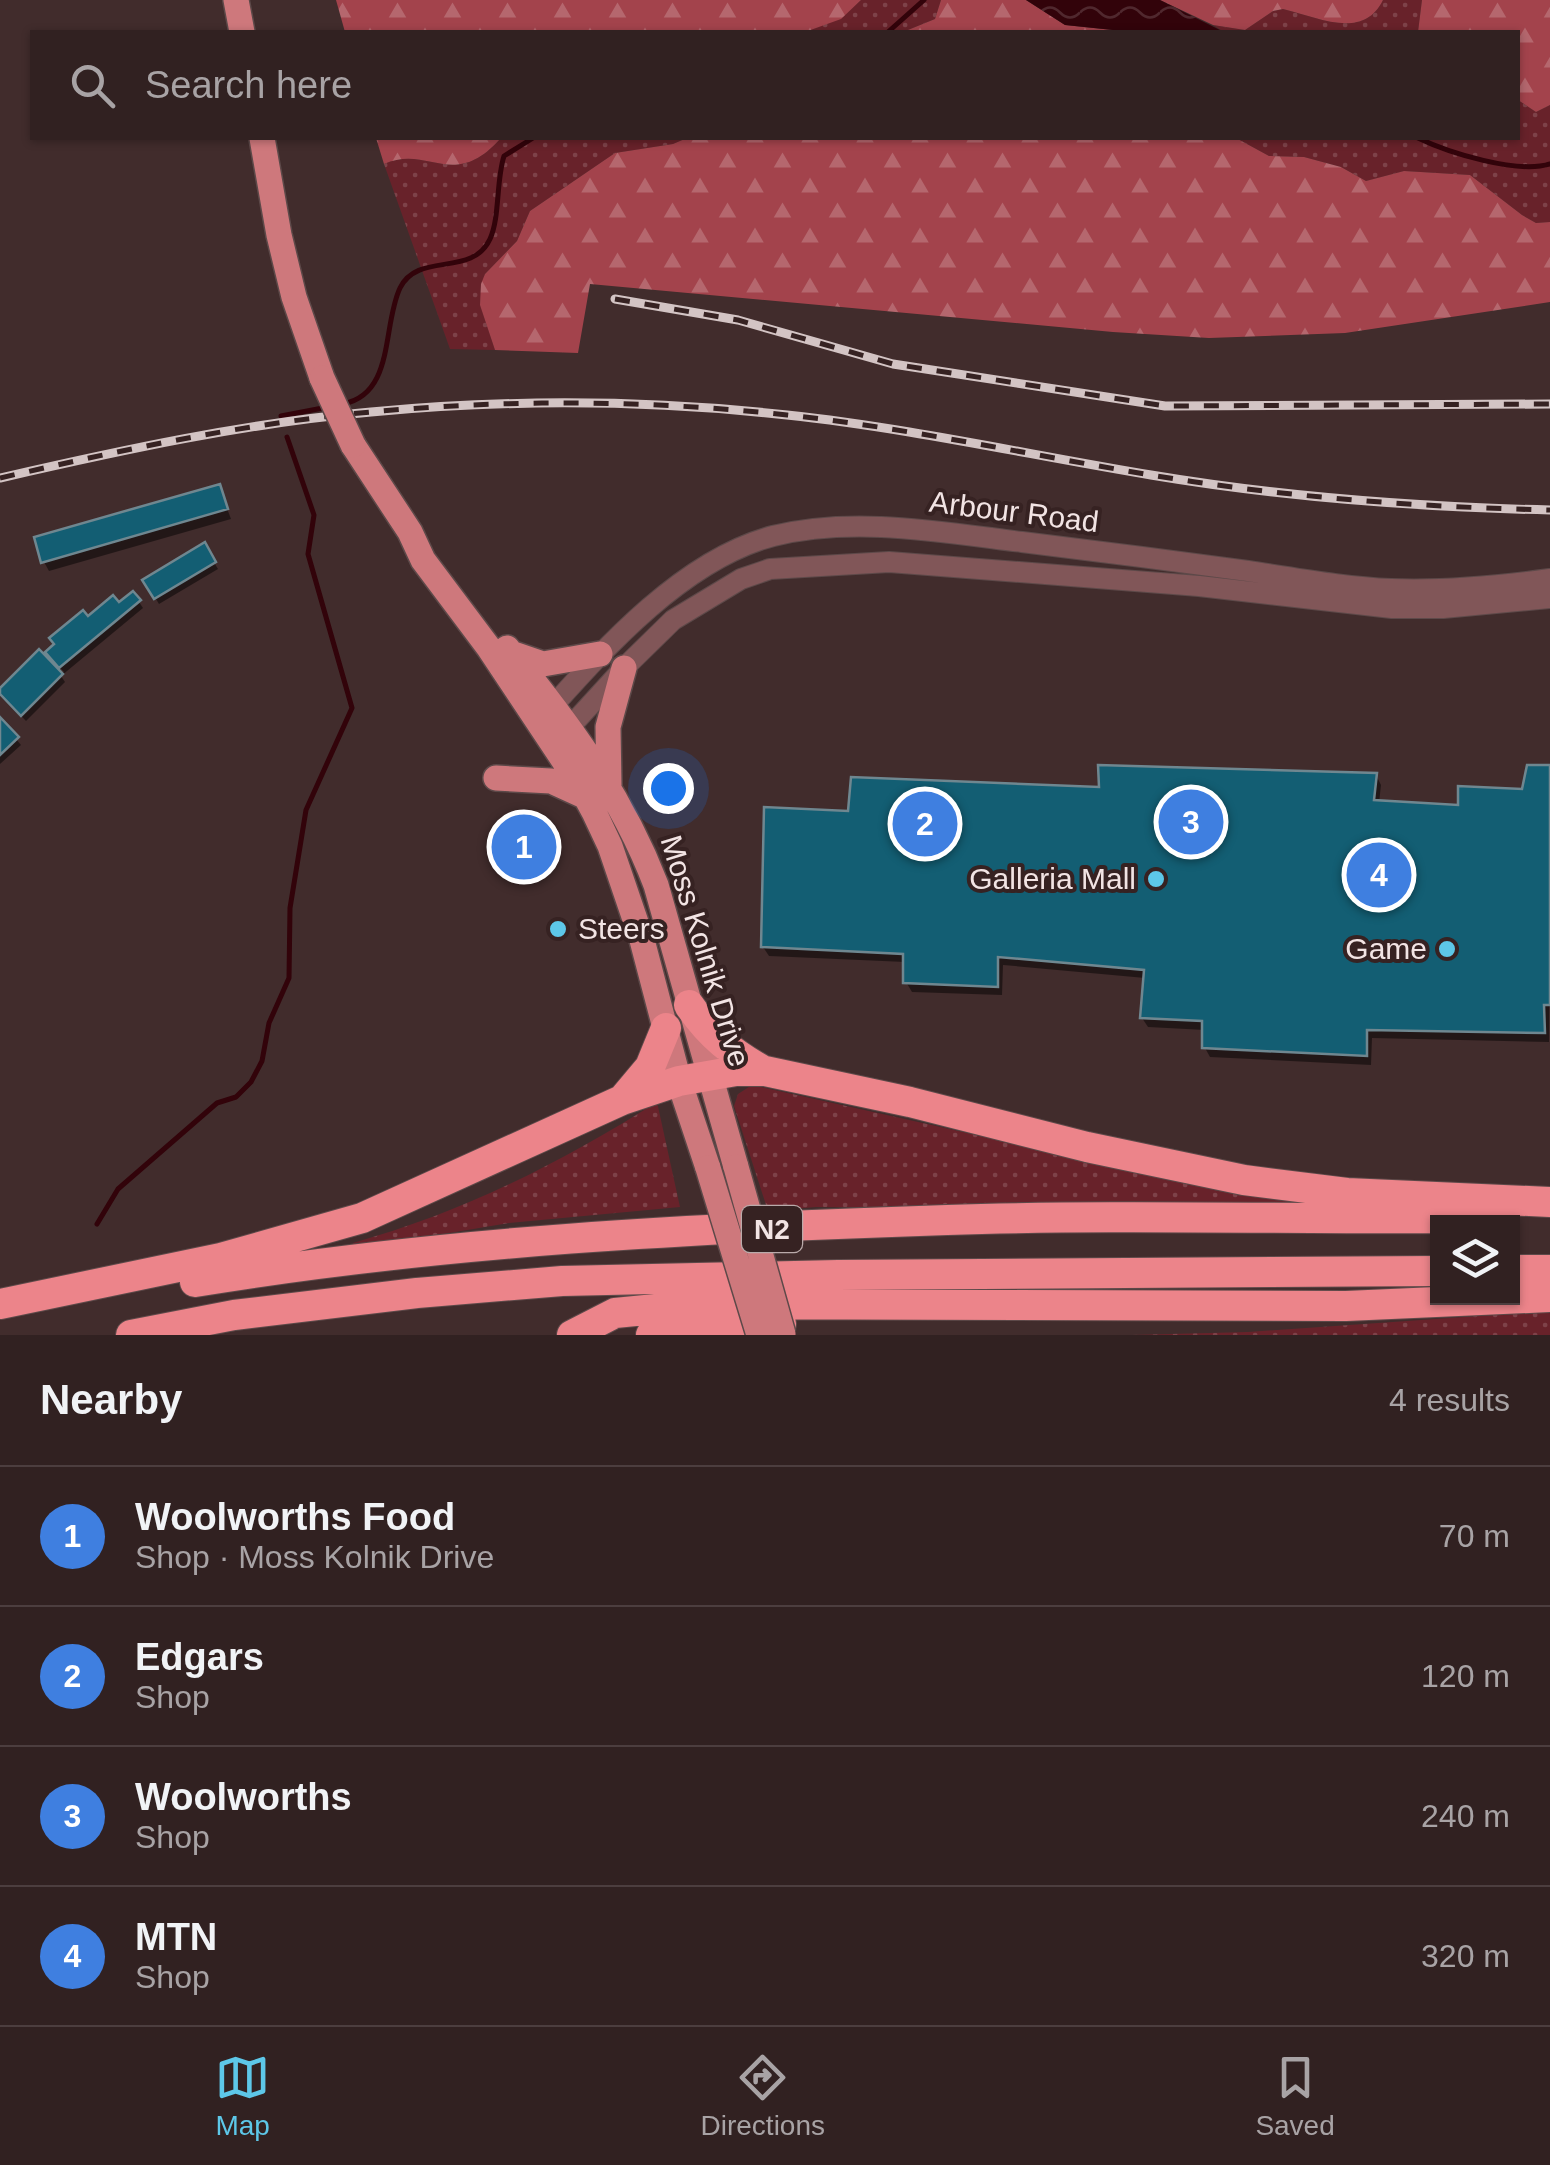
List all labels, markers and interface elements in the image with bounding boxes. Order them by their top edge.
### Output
search box [30,30,1520,140]
icon: search [65,58,120,113]
text: Search here [145,64,352,106]
street label: Arbour Road [928,485,1100,538]
your location [643,763,694,814]
pin: 3 [1158,784,1224,860]
pin: 2 [892,786,958,862]
pin: 1 [492,810,556,884]
street label: Moss Kolnik Drive [655,831,756,1070]
pin: 4 [1346,838,1412,912]
place label: Galleria Mall [969,862,1136,895]
marker: Galleria Mall [1145,868,1167,890]
place label: Steers [578,912,665,945]
marker: Steers [547,918,569,940]
place label: Game [1345,932,1427,965]
marker: Game [1436,938,1458,960]
road number: N2 [742,1206,802,1252]
map controls [1430,1215,1520,1305]
button: layers [1430,1215,1520,1305]
text: Nearby [40,1376,182,1423]
text: 4 results [1389,1382,1510,1418]
text: Woolworths Food [135,1496,455,1538]
text: 1 [64,1518,81,1554]
text: 70 m [1439,1518,1510,1554]
text: Shop · Moss Kolnik Drive [135,1539,494,1575]
text: Edgars [135,1636,264,1678]
text: 2 [64,1658,81,1694]
text: 120 m [1421,1658,1510,1694]
text: Shop [135,1679,210,1715]
text: Woolworths [135,1776,352,1818]
text: 3 [64,1798,81,1834]
text: 240 m [1421,1798,1510,1834]
text: Shop [135,1819,210,1855]
text: MTN [135,1916,217,1958]
text: 4 [64,1938,81,1974]
text: 320 m [1421,1938,1510,1974]
text: Shop [135,1959,210,1995]
tab: Map [215,2050,270,2142]
tab: Directions [701,2050,825,2142]
tab: Saved [1255,2050,1335,2142]

